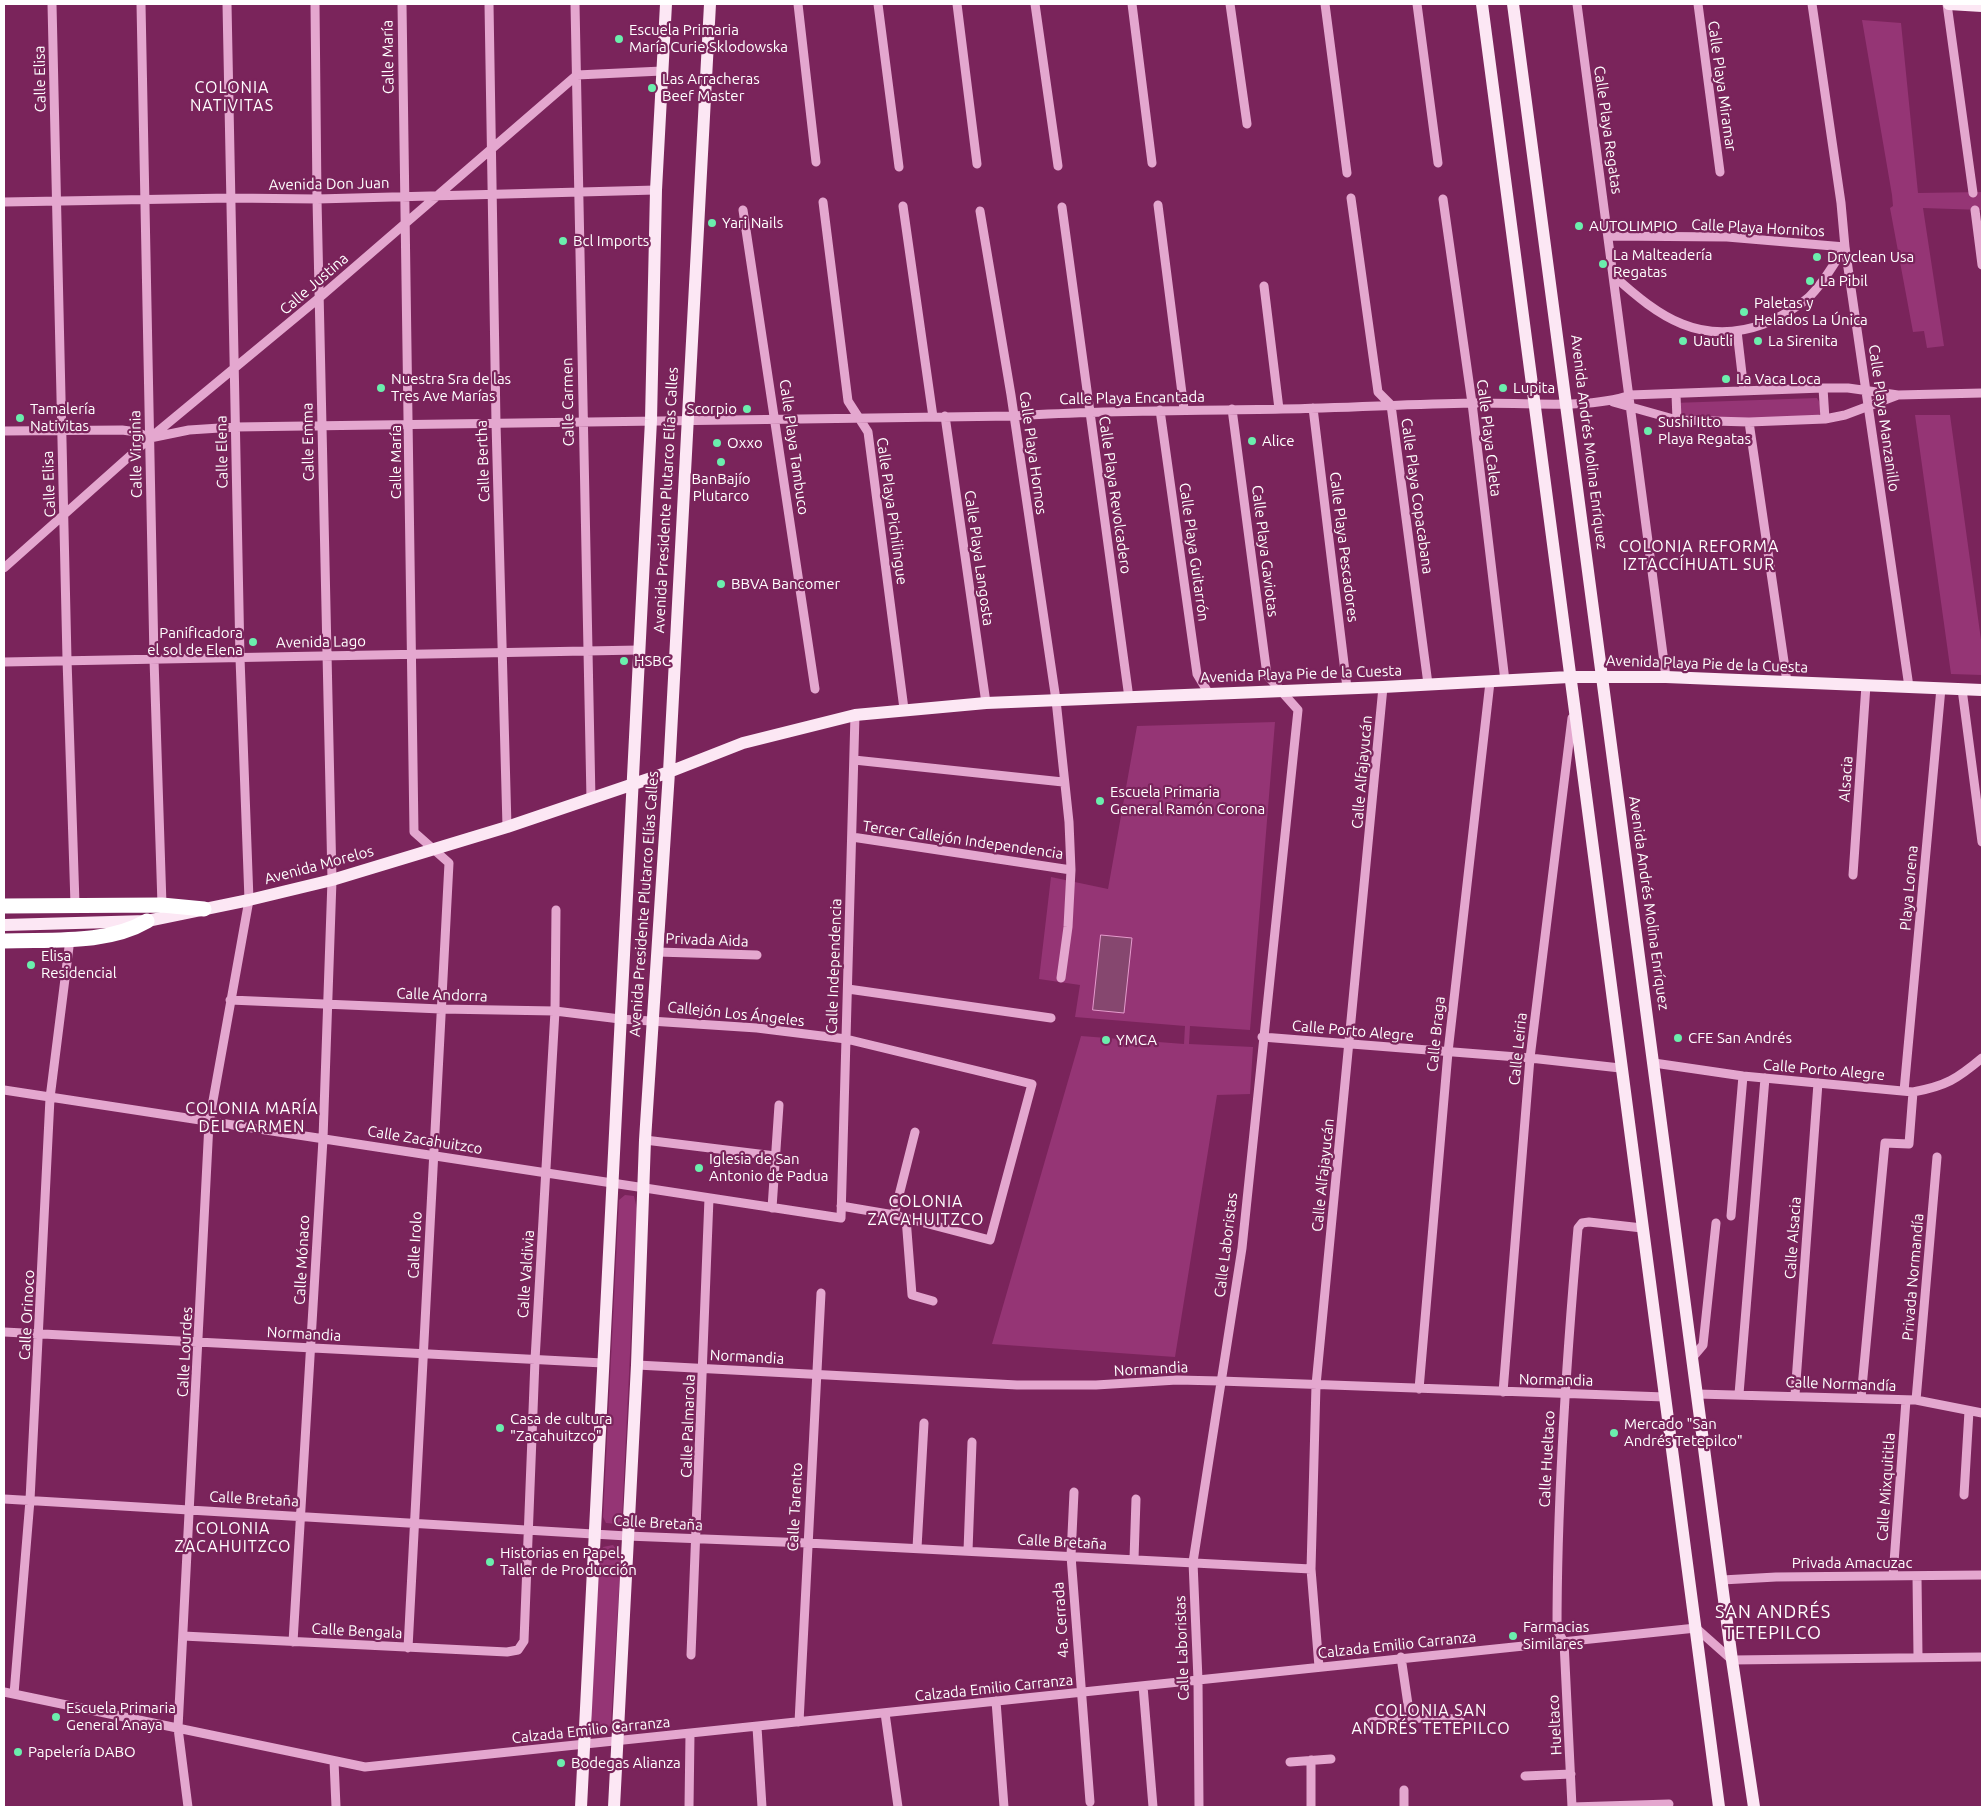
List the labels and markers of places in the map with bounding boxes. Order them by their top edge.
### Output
place label: Escuela Primaria María Curie Sklodowska [629,21,788,56]
marker: Escuela Primaria María Curie Sklodowska [613,33,625,45]
place label: Las Arracheras Beef Master [662,70,760,105]
marker: Las Arracheras Beef Master [646,82,658,94]
place label: Yari Nails [722,214,783,232]
marker: Yari Nails [706,217,718,229]
place label: AUTOLIMPIO [1589,217,1678,235]
marker: AUTOLIMPIO [1573,220,1585,232]
place label: Bcl Imports [573,232,649,250]
marker: Bcl Imports [557,235,569,247]
place label: La Malteadería Regatas [1613,246,1712,281]
place label: Dryclean Usa [1827,248,1914,266]
marker: Dryclean Usa [1811,251,1823,263]
marker: La Malteadería Regatas [1597,258,1609,270]
place label: La Pibil [1820,272,1868,290]
marker: La Pibil [1804,275,1816,287]
place label: Paletas y Helados La Única [1754,294,1868,329]
marker: Paletas y Helados La Única [1738,306,1750,318]
place label: Uautli [1693,332,1733,350]
place label: La Sirenita [1768,332,1838,350]
marker: Uautli [1677,335,1689,347]
marker: La Sirenita [1752,335,1764,347]
place label: Nuestra Sra de las Tres Ave Marías [391,370,511,405]
place label: La Vaca Loca [1736,370,1821,388]
marker: La Vaca Loca [1720,373,1732,385]
place label: Lupita [1513,379,1555,397]
marker: Nuestra Sra de las Tres Ave Marías [375,382,387,394]
marker: Lupita [1497,382,1509,394]
place label: Tamalería Nativitas [30,400,95,435]
place label: Scorpio [687,400,737,418]
marker: Scorpio [741,403,753,415]
marker: Tamalería Nativitas [14,412,26,424]
place label: Sushi Itto Playa Regatas [1658,413,1751,448]
marker: Sushi Itto Playa Regatas [1642,425,1654,437]
place label: Alice [1262,432,1295,450]
place label: Oxxo [727,434,763,452]
marker: Alice [1246,435,1258,447]
marker: Oxxo [711,437,723,449]
marker: BanBajío Plutarco [715,456,727,468]
place label: BanBajío Plutarco [691,470,751,505]
place label: BBVA Bancomer [731,575,840,593]
marker: BBVA Bancomer [715,578,727,590]
place label: Panificadora el sol de Elena [147,624,243,659]
marker: Panificadora el sol de Elena [247,636,259,648]
place label: HSBC [634,652,671,670]
marker: HSBC [618,655,630,667]
place label: Escuela Primaria General Ramón Corona [1110,783,1265,818]
marker: Escuela Primaria General Ramón Corona [1094,795,1106,807]
place label: Elisa Residencial [41,947,117,982]
marker: Elisa Residencial [25,959,37,971]
place label: CFE San Andrés [1688,1029,1792,1047]
place label: YMCA [1116,1031,1157,1049]
marker: CFE San Andrés [1672,1032,1684,1044]
marker: YMCA [1100,1034,1112,1046]
place label: Iglesia de San Antonio de Padua [709,1150,828,1185]
marker: Iglesia de San Antonio de Padua [693,1162,705,1174]
place label: Casa de cultura "Zacahuitzco" [510,1410,612,1445]
place label: Mercado "San Andrés Tetepilco" [1624,1415,1743,1450]
marker: Casa de cultura "Zacahuitzco" [494,1422,506,1434]
marker: Mercado "San Andrés Tetepilco" [1608,1427,1620,1439]
place label: Historias en Papel. Taller de Producción [500,1544,637,1579]
marker: Historias en Papel. Taller de Producción [484,1556,496,1568]
place label: Farmacias Similares [1523,1618,1589,1653]
marker: Farmacias Similares [1507,1630,1519,1642]
place label: Escuela Primaria General Anaya [66,1699,176,1734]
marker: Escuela Primaria General Anaya [50,1711,62,1723]
place label: Papelería DABO [28,1743,136,1761]
marker: Papelería DABO [12,1746,24,1758]
place label: Bodegas Alianza [571,1754,681,1772]
marker: Bodegas Alianza [555,1757,567,1769]

